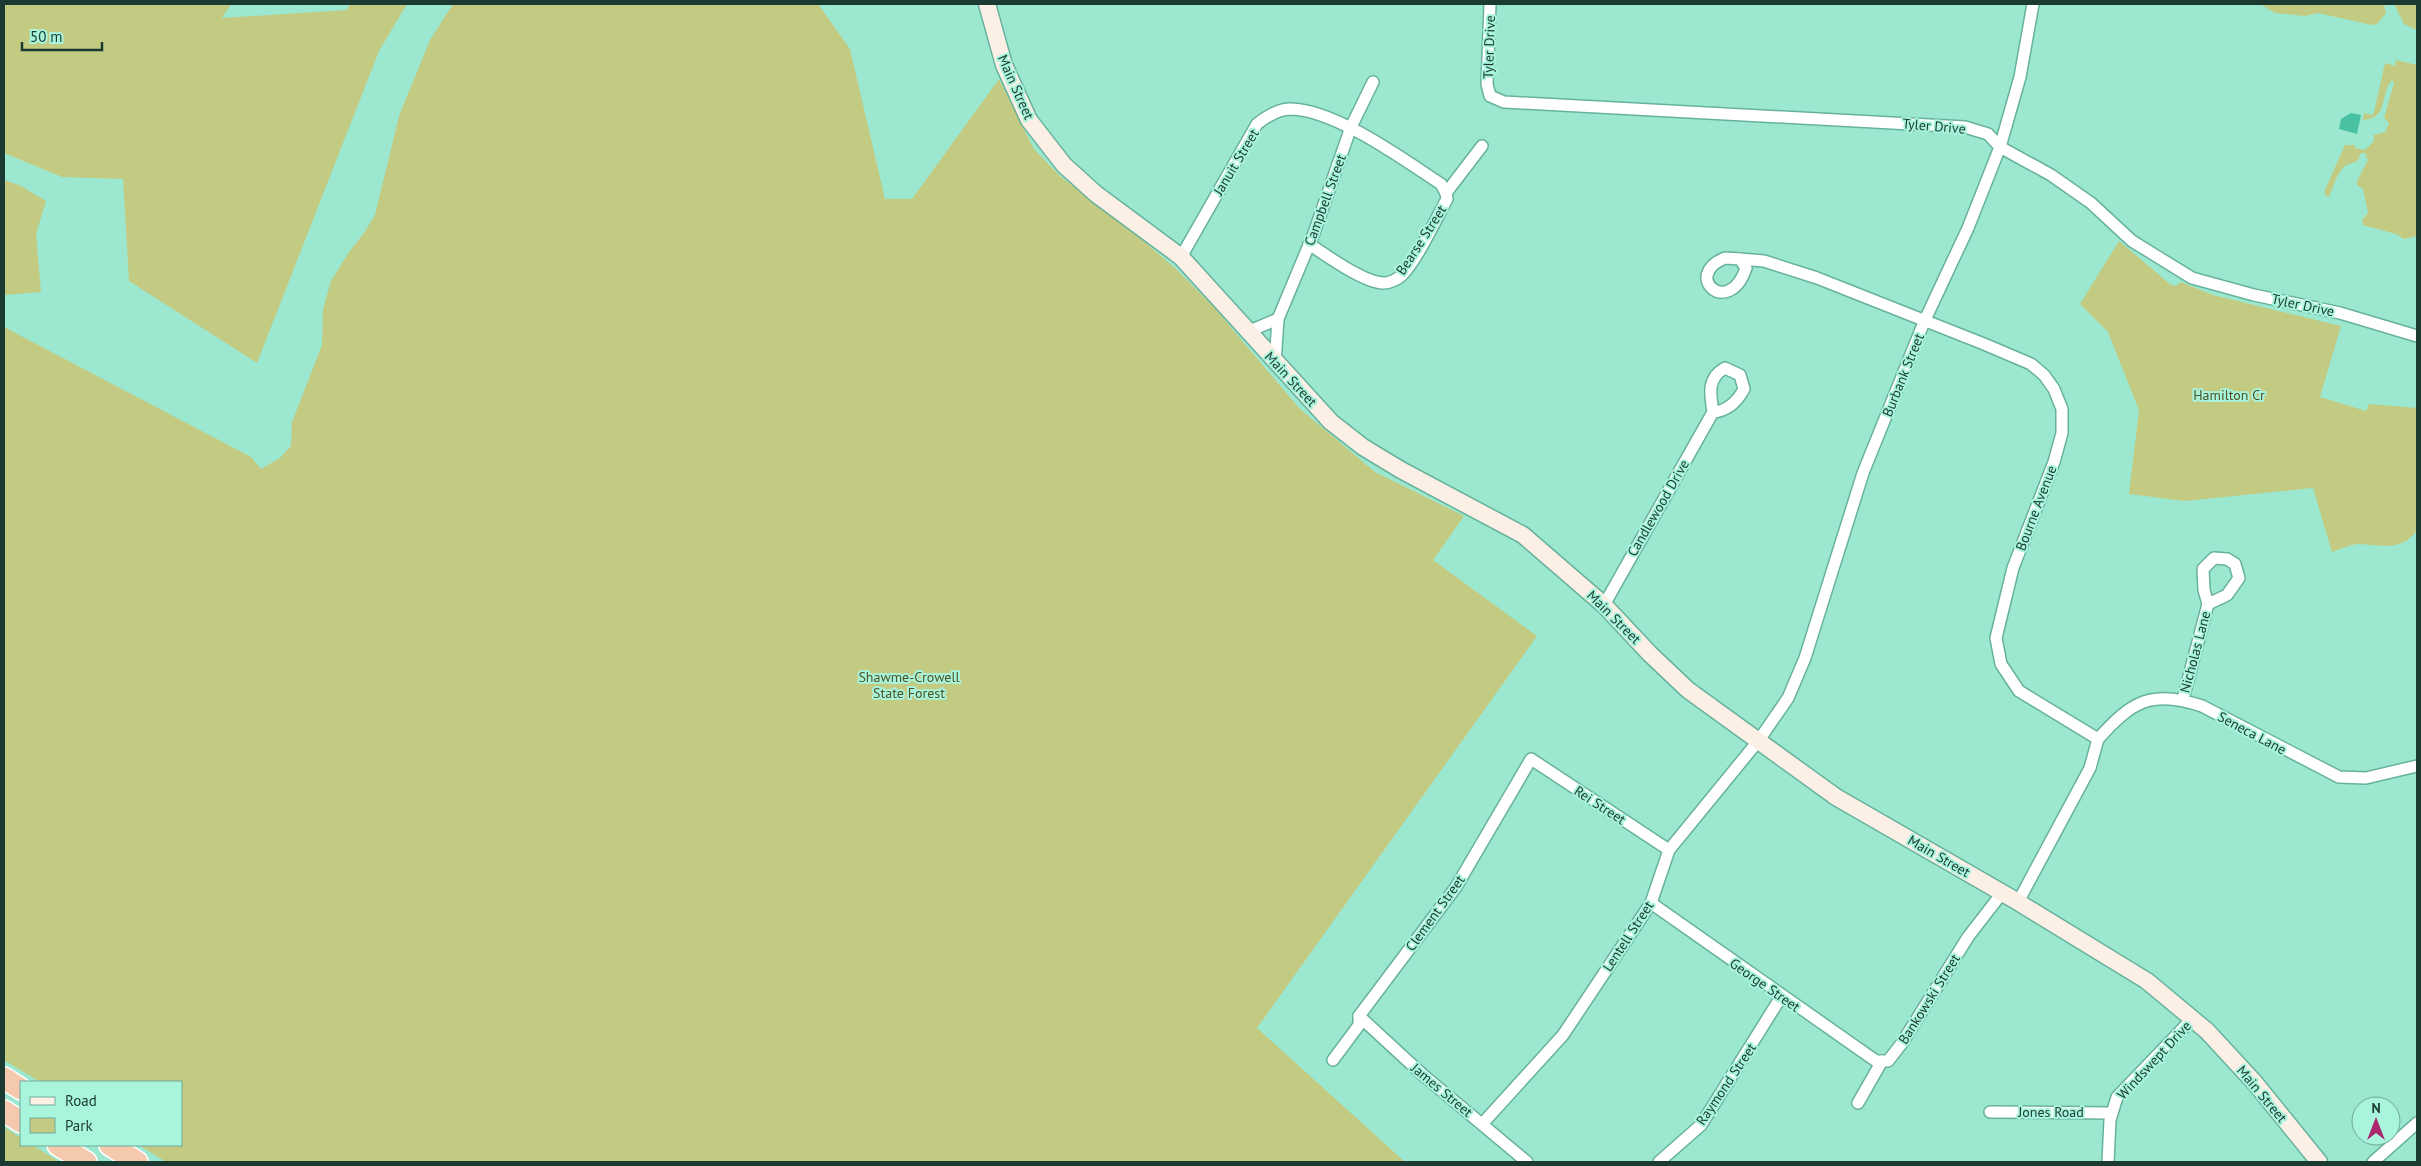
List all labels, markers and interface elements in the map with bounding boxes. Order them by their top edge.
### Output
street label: Tyler Drive [1479,15,1499,79]
scale bar [22,20,102,52]
text: 50 m [30,27,63,46]
street label: Main Street [994,52,1038,122]
street label: Tyler Drive [1902,114,1966,138]
street label: Januit Street [1209,125,1263,199]
street label: Campbell Street [1300,152,1350,248]
street label: Bearse Street [1392,202,1450,278]
street label: Tyler Drive [2270,290,2336,320]
street label: Burbank Street [1878,330,1928,419]
street label: Main Street [1261,348,1321,411]
park label: Hamilton Cr [2193,386,2265,404]
street label: Candlewood Drive [1623,456,1693,560]
street label: Bourne Avenue [2012,463,2060,553]
street label: Main Street [1583,586,1645,648]
street label: Nicholas Lane [2175,609,2215,695]
park label: Shawme-Crowell State Forest [858,668,960,702]
street label: Seneca Lane [2215,707,2289,759]
street label: Rei Street [1571,782,1629,828]
street label: Main Street [1905,831,1974,881]
street label: Clement Street [1401,871,1469,955]
street label: Lentell Street [1599,897,1658,975]
street label: Bankowski Street [1894,950,1964,1047]
street label: George Street [1726,954,1804,1016]
street label: Windswept Drive [2113,1017,2195,1103]
street label: Raymond Street [1692,1039,1760,1129]
street label: James Street [1407,1058,1477,1121]
street label: Main Street [2233,1062,2291,1126]
legend [20,1081,182,1146]
text: Road [65,1091,97,1110]
north arrow [2351,1096,2401,1146]
text: N [2371,1099,2381,1117]
street label: Jones Road [2017,1103,2084,1121]
text: Park [65,1116,93,1135]

